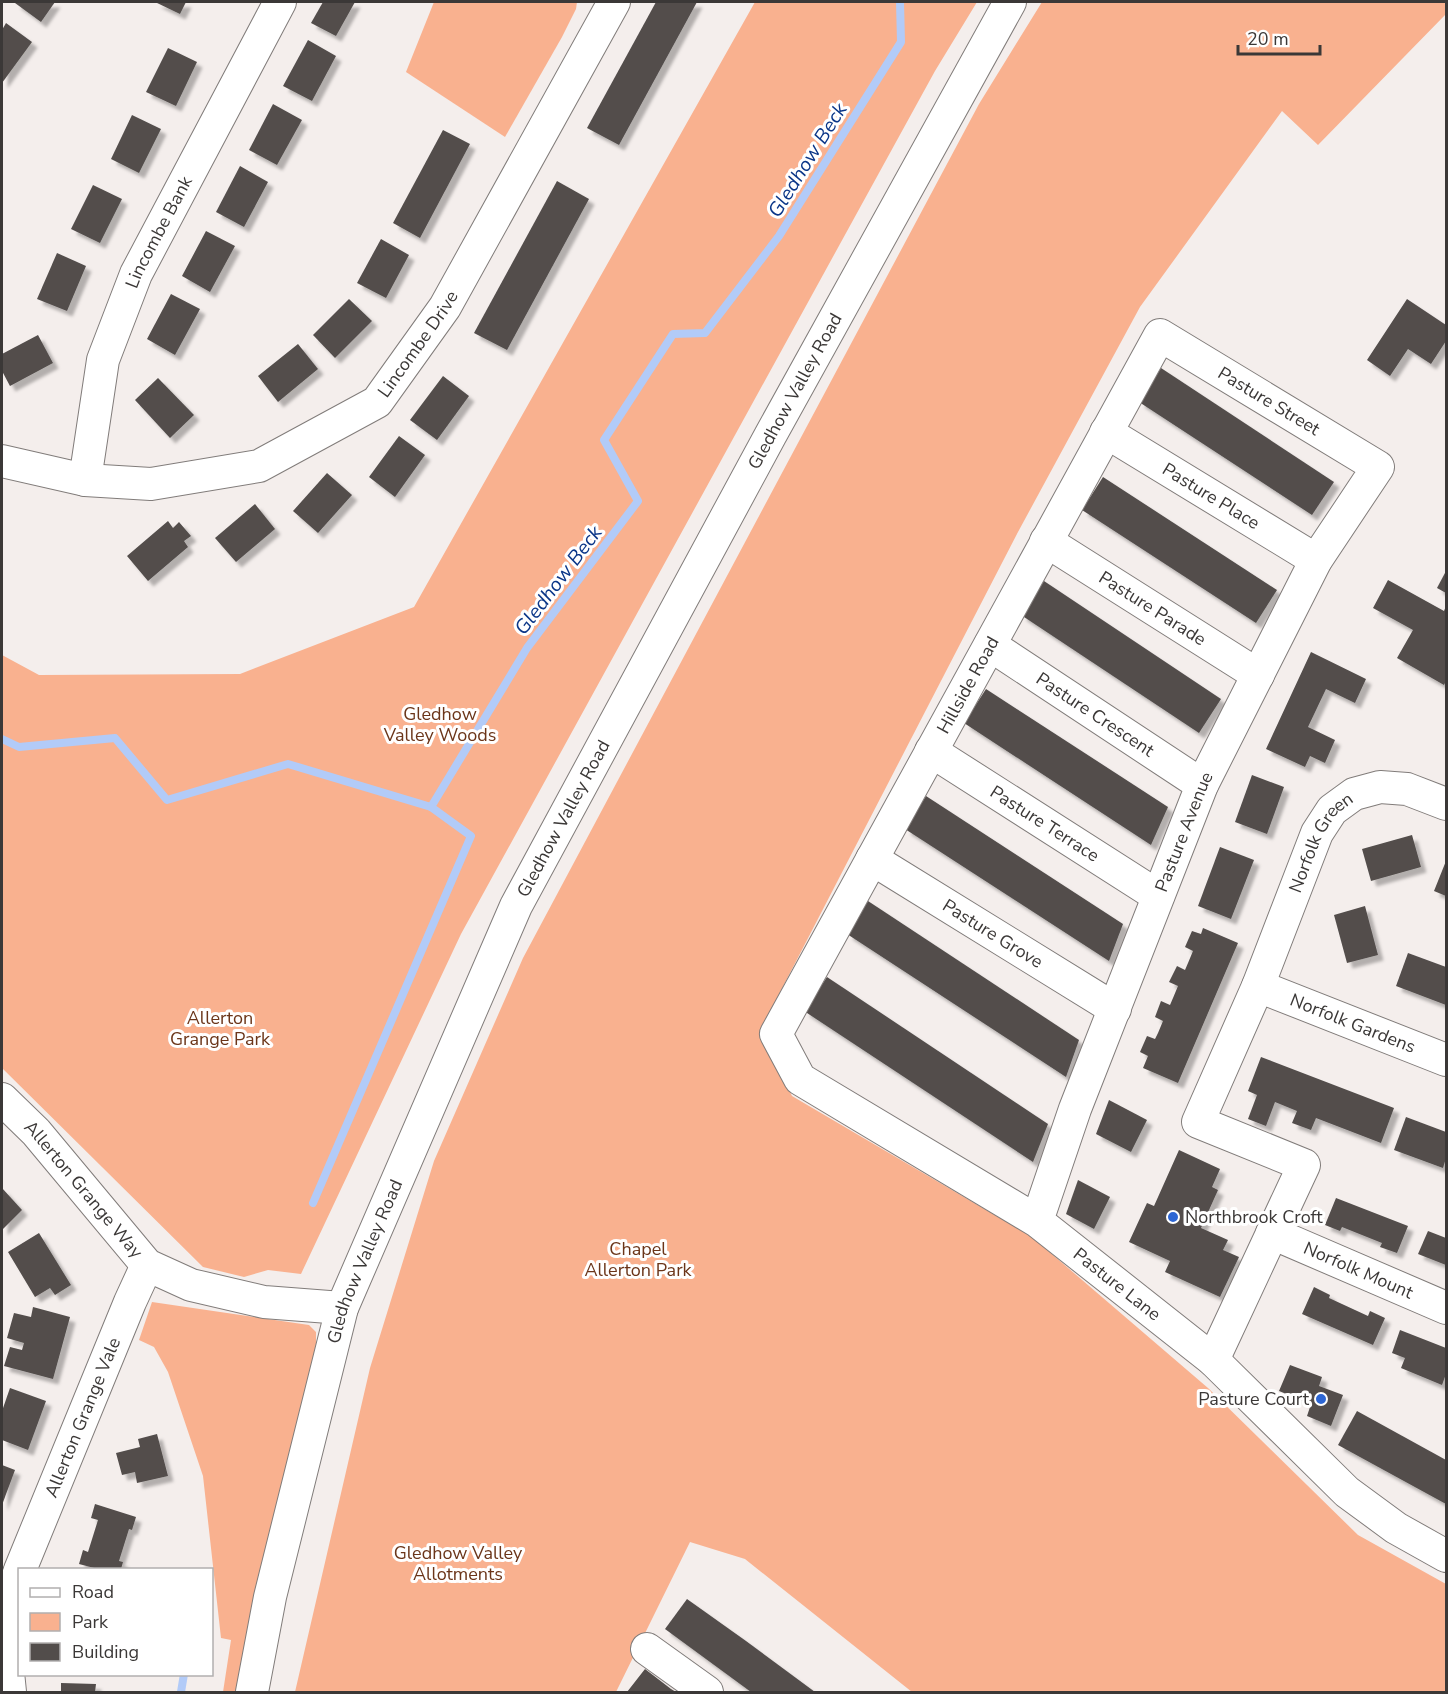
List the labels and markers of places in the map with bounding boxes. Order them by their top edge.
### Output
place label: Northbrook Croft [1185,1205,1323,1229]
marker: Northbrook Croft [1166,1210,1180,1224]
place label: Pasture Court [1198,1387,1310,1411]
marker: Pasture Court [1314,1392,1328,1406]

